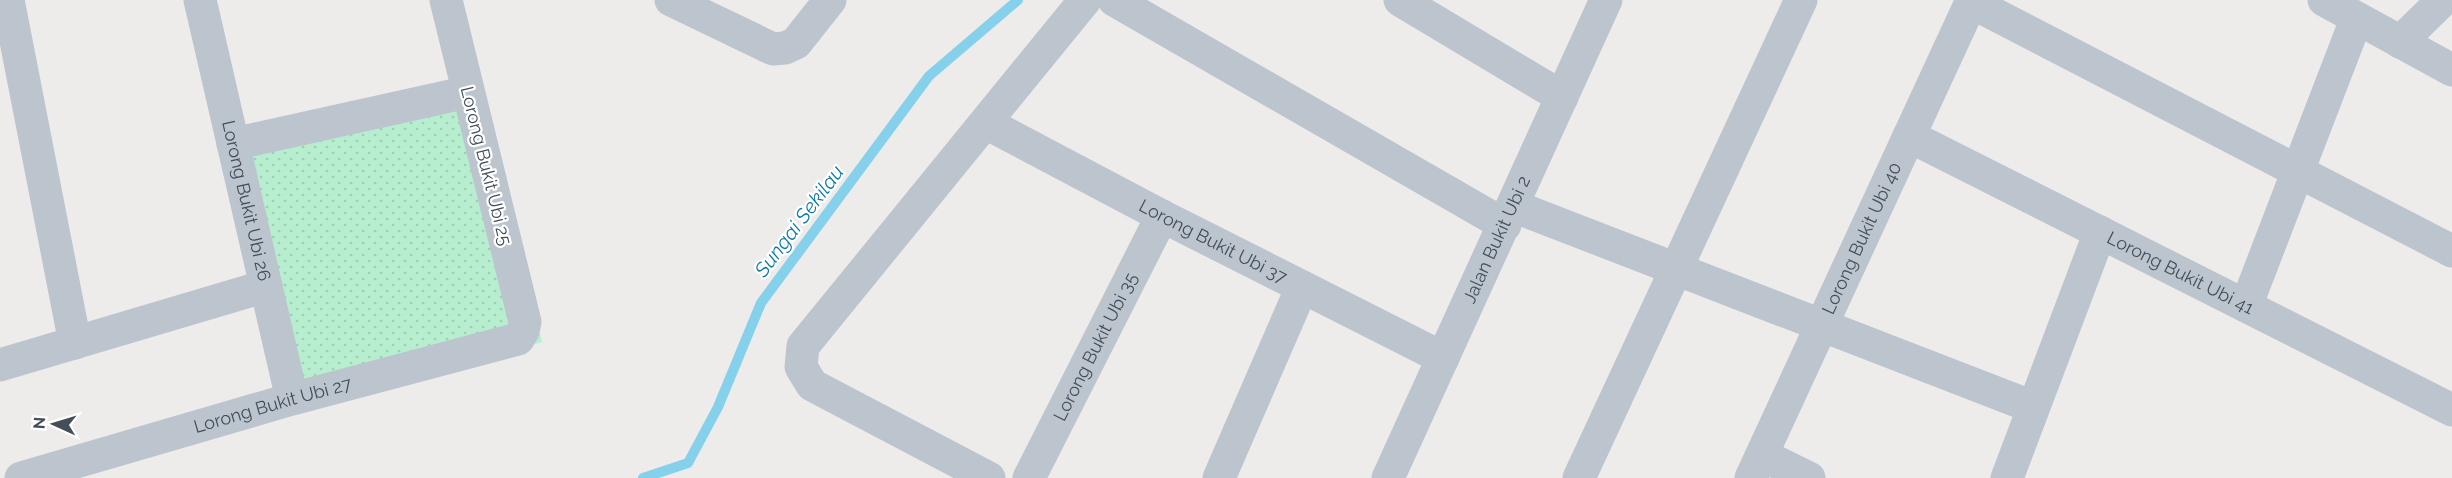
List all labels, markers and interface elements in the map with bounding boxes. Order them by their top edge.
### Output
street label: Lorong Bukit Ubi 25 [457,84,516,248]
street label: Lorong Bukit Ubi 26 [218,118,275,283]
street label: Lorong Bukit Ubi 40 [1817,159,1905,317]
water label: Sungai Sekilau [749,161,849,282]
street label: Jalan Bukit Ubi 2 [1458,173,1534,306]
street label: Lorong Bukit Ubi 37 [1136,195,1291,288]
street label: Lorong Bukit Ubi 41 [2104,227,2258,318]
street label: Lorong Bukit Ubi 35 [1049,269,1142,424]
street label: Lorong Bukit Ubi 27 [191,373,354,437]
north arrow [24,394,84,454]
text: N [30,416,49,430]

